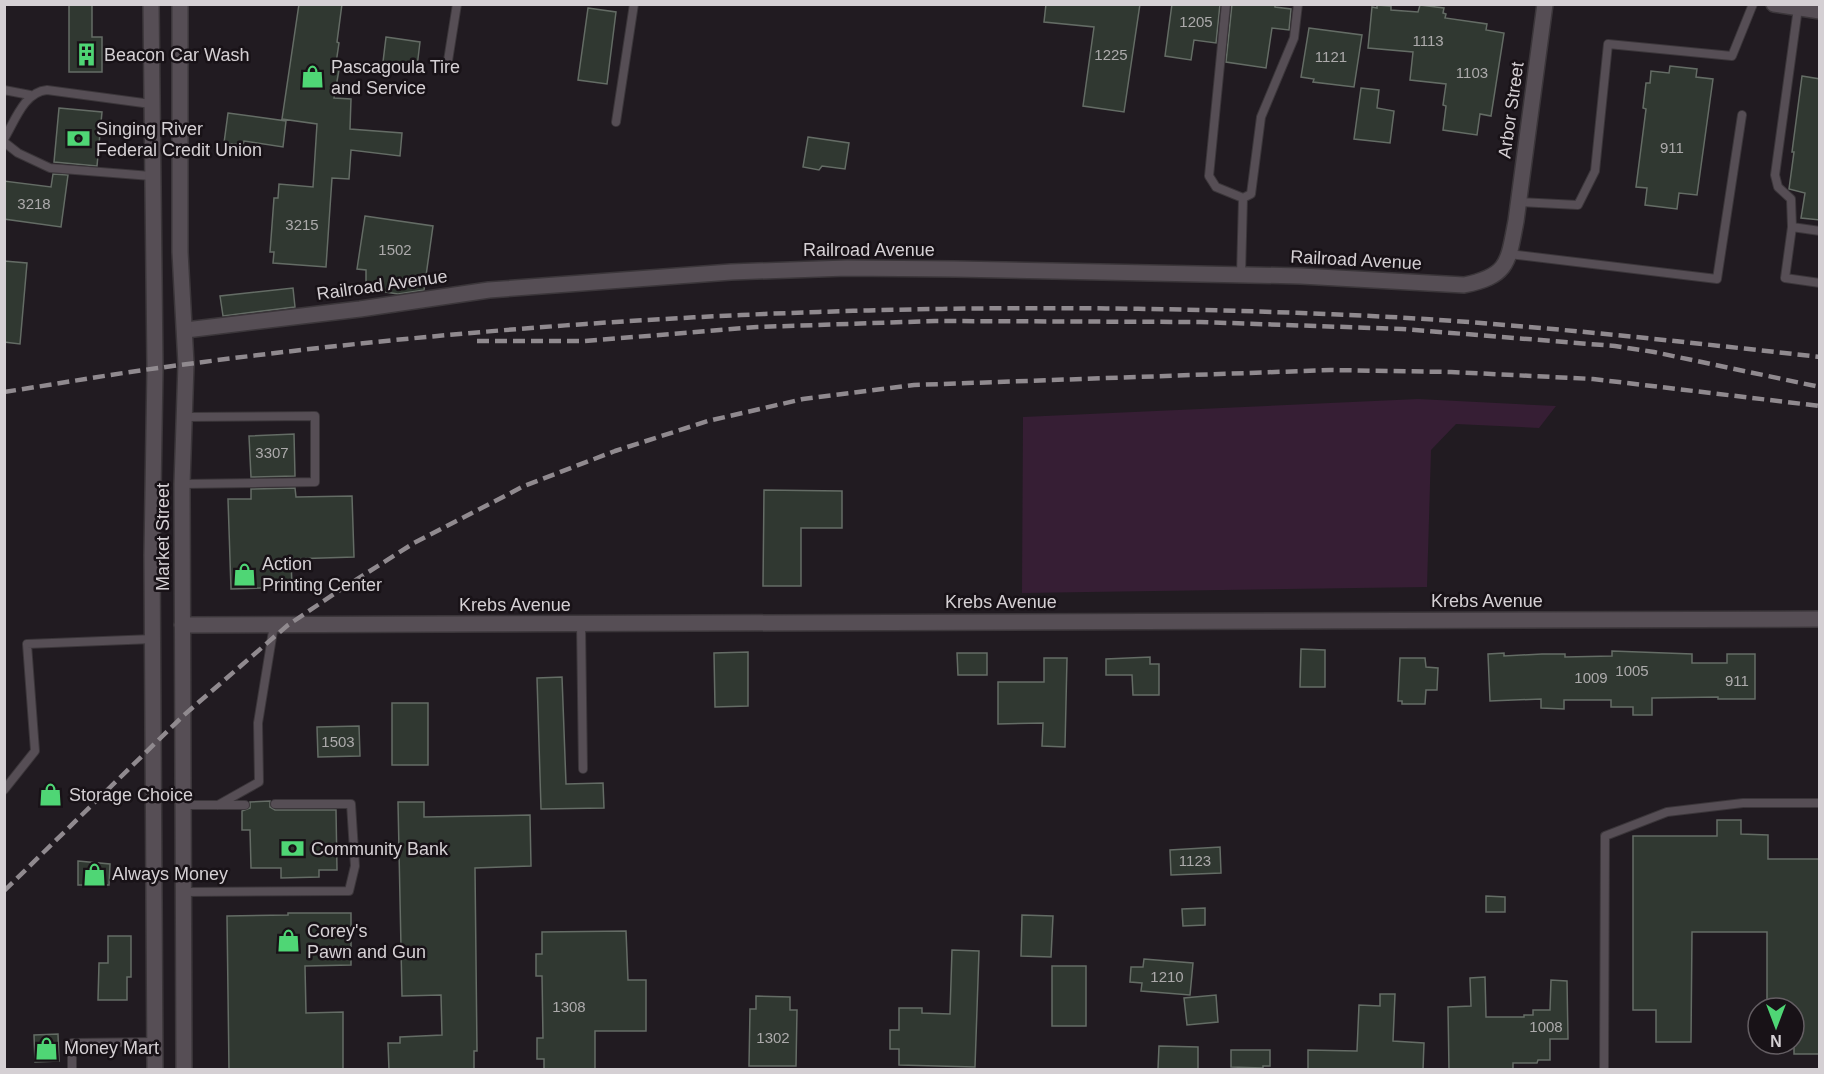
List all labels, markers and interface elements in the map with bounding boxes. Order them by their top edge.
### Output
house number: 1205 [1179,13,1213,30]
house number: 1113 [1412,32,1444,49]
building icon: Beacon Car Wash [73,42,99,68]
place label: Beacon Car Wash [104,45,249,65]
house number: 1225 [1094,46,1128,63]
house number: 1121 [1315,48,1347,65]
place label: Pascagoula Tire and Service [331,57,460,98]
street label: Arbor Street [1494,61,1528,159]
shop icon: Pascagoula Tire and Service [300,64,326,90]
house number: 1103 [1456,64,1488,81]
place label: Singing River Federal Credit Union [96,119,262,160]
bank icon: Singing River Federal Credit Union [65,126,91,152]
house number: 911 [1660,139,1684,156]
house number: 3218 [17,195,51,212]
house number: 3215 [285,216,319,233]
street label: Railroad Avenue [803,240,935,260]
house number: 1502 [378,241,412,258]
street label: Railroad Avenue [1290,247,1422,273]
street label: Railroad Avenue [315,266,449,304]
house number: 3307 [255,444,289,461]
street label: Market Street [153,483,173,591]
place label: Action Printing Center [262,554,382,595]
shop icon: Action Printing Center [231,561,257,587]
street label: Krebs Avenue [1431,591,1543,611]
street label: Krebs Avenue [945,592,1057,612]
street label: Krebs Avenue [459,595,571,615]
house number: 1005 [1615,662,1649,679]
house number: 1009 [1574,669,1608,686]
house number: 911 [1725,672,1749,689]
house number: 1503 [321,733,355,750]
shop icon: Storage Choice [38,782,64,808]
place label: Storage Choice [69,785,193,805]
bank icon: Community Bank [280,836,306,862]
place label: Community Bank [311,839,449,859]
house number: 1123 [1179,852,1211,869]
shop icon: Always Money [81,861,107,887]
place label: Always Money [112,864,228,884]
place label: Corey's Pawn and Gun [307,921,426,962]
shop icon: Corey's Pawn and Gun [276,928,302,954]
house number: 1210 [1150,968,1184,985]
north arrow [1746,996,1806,1056]
house number: 1308 [552,998,586,1015]
house number: 1008 [1529,1018,1563,1035]
house number: 1302 [756,1029,790,1046]
text: N [1770,1032,1782,1049]
shop icon: Money Mart [33,1035,59,1061]
place label: Money Mart [64,1038,159,1058]

